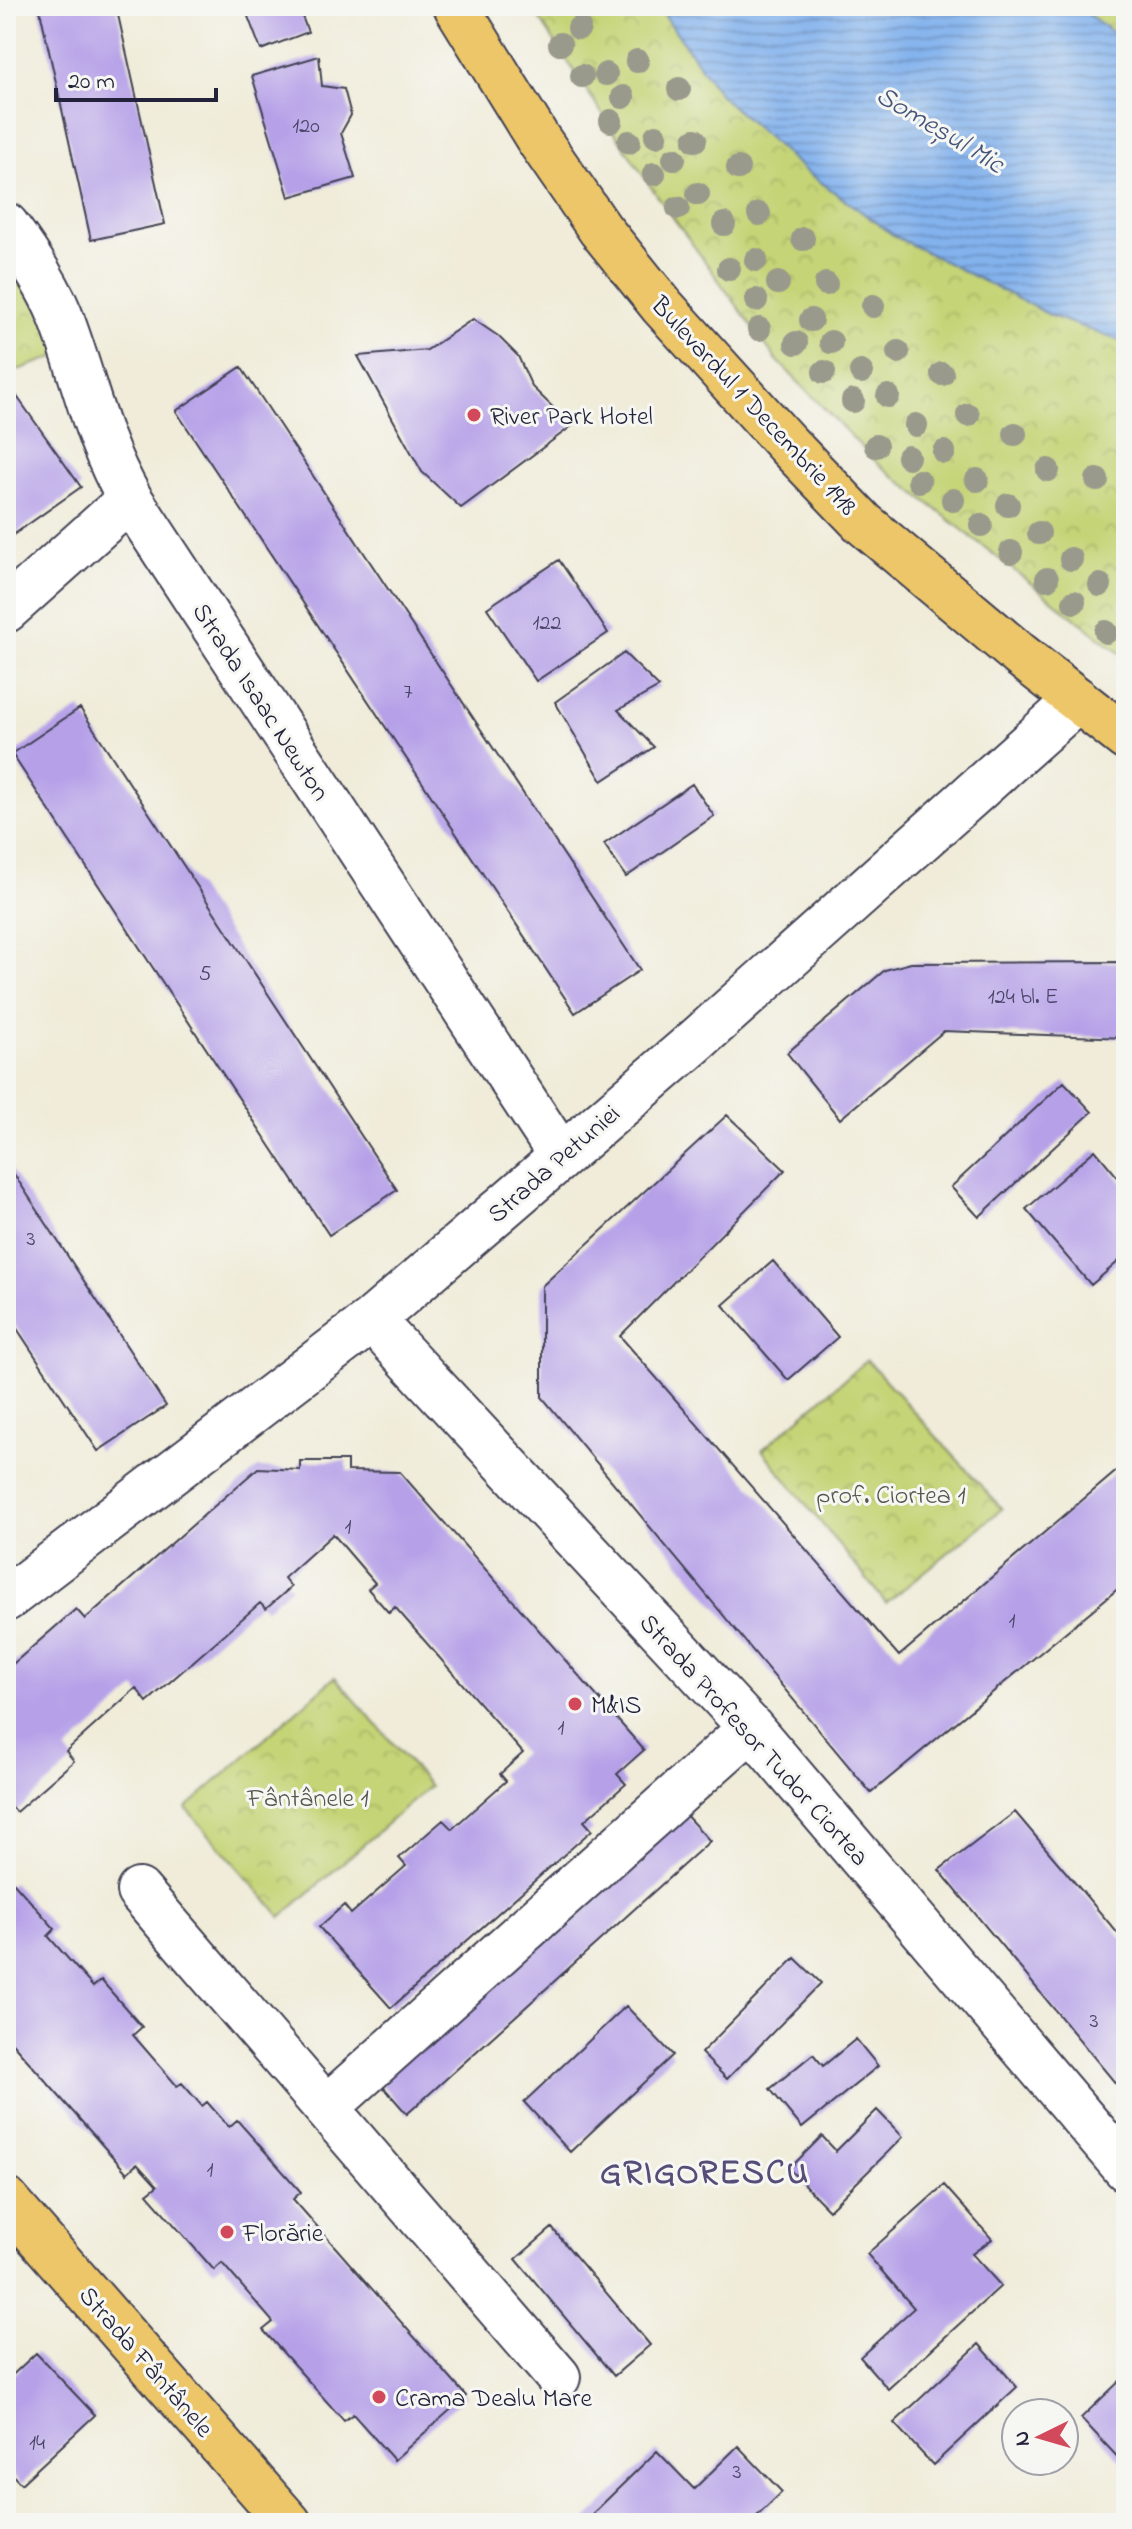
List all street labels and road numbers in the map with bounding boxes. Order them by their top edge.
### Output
street label: Bulevardul 1 Decembrie 1918 [640,288,865,526]
street label: Strada Isaac Newton [181,596,338,809]
street label: Strada Petuniei [480,1097,630,1234]
street label: Strada Profesor Tudor Ciortea [629,1606,877,1876]
street label: Strada Fântânele [68,2279,222,2447]

